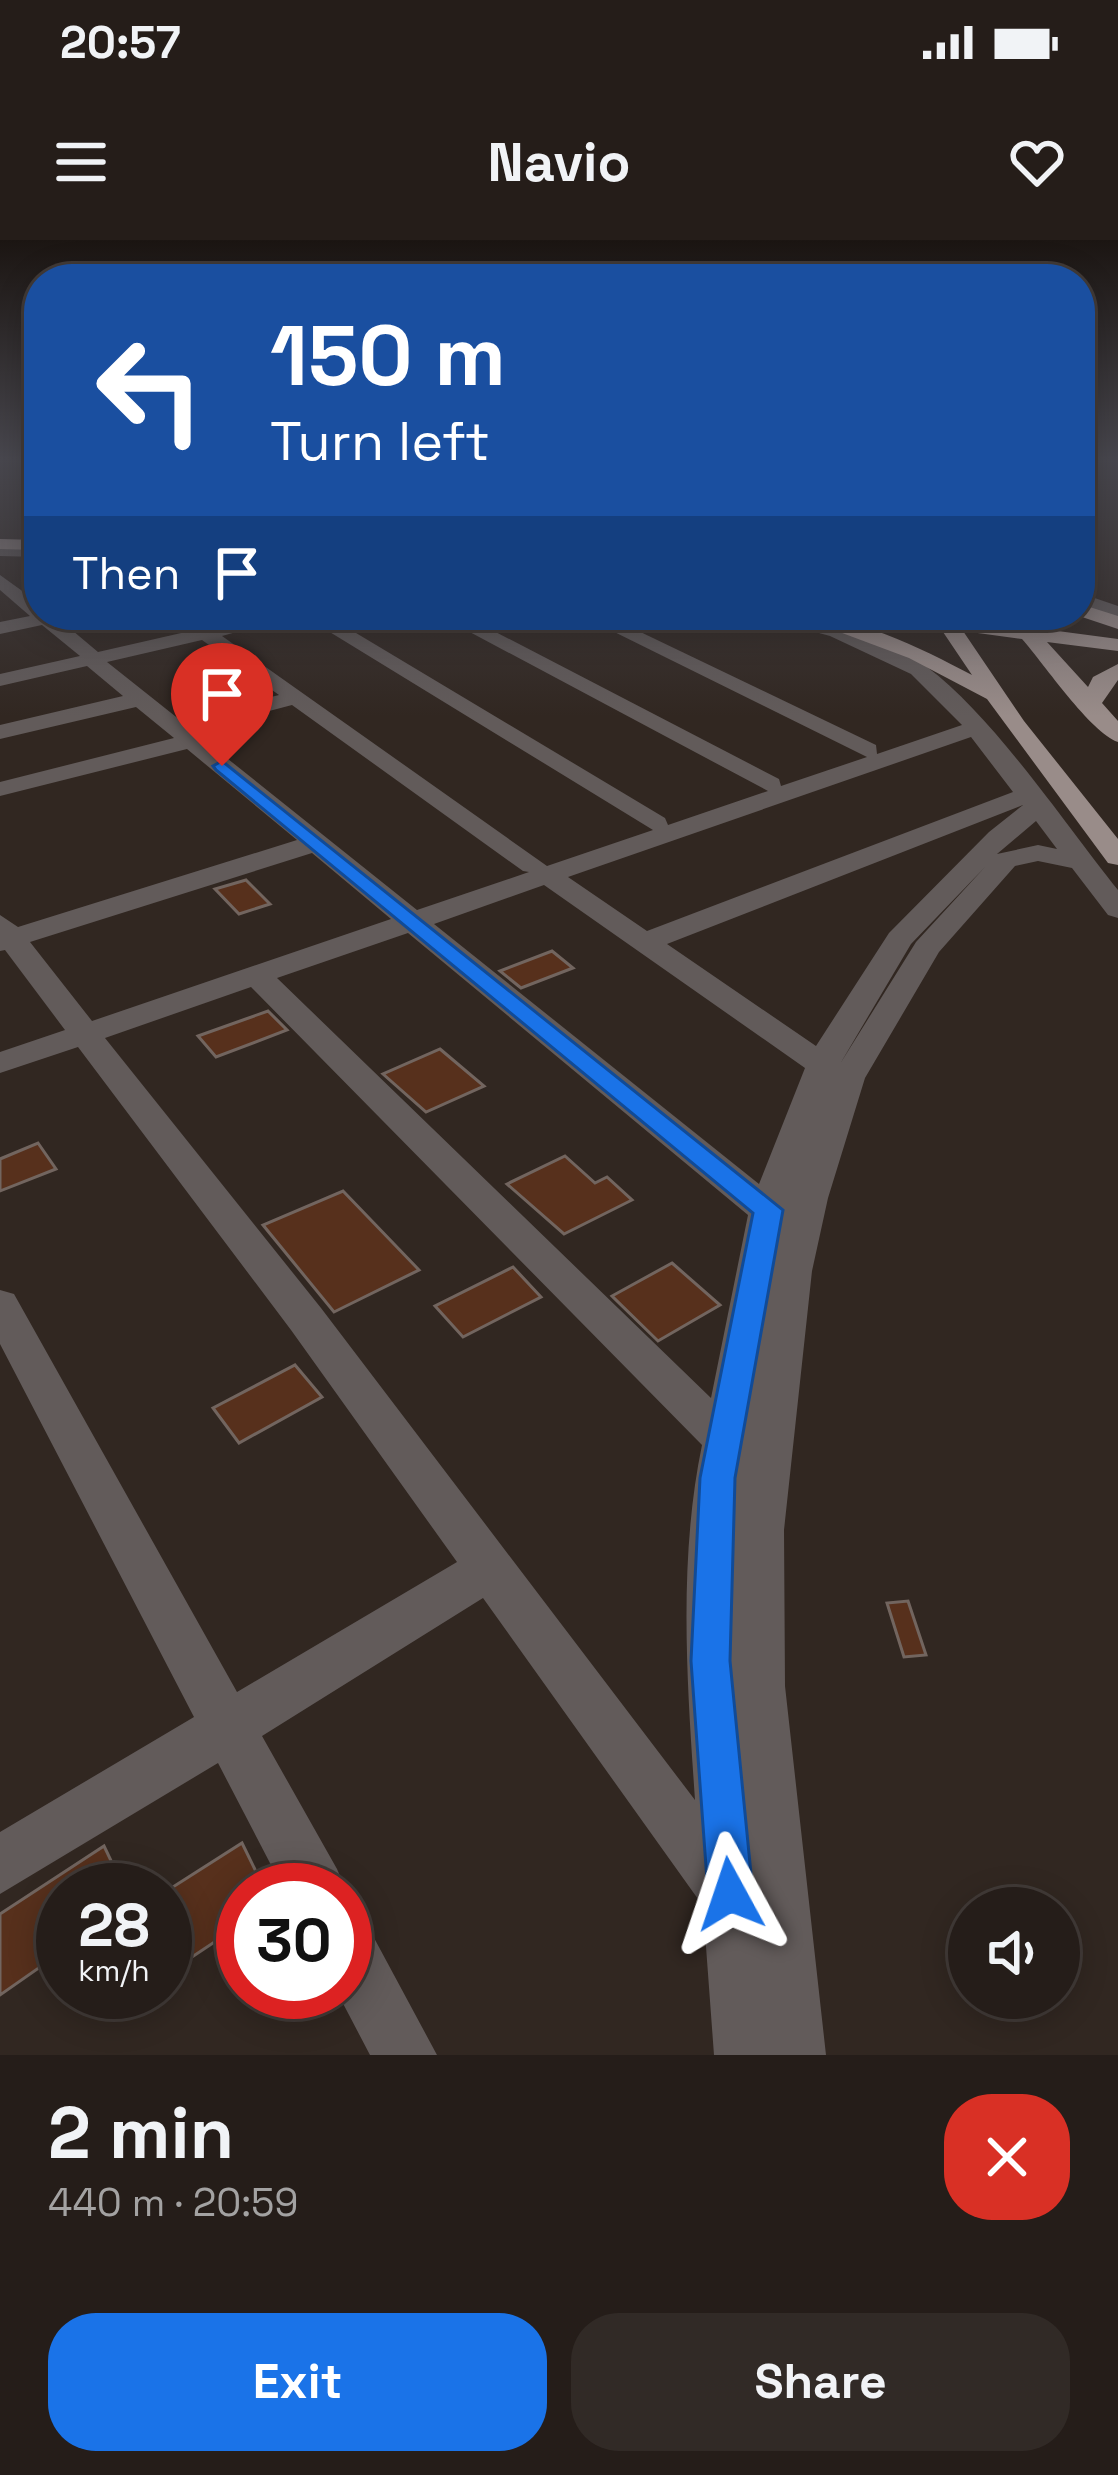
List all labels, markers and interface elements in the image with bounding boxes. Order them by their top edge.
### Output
text: 20:57 [60,14,181,71]
text: Navio [488,128,630,197]
icon: menu [48,129,114,195]
icon: heart [1004,129,1070,195]
text: 150 m [270,302,506,410]
icon: left [72,312,228,468]
text: Turn left [270,407,490,476]
icon: arrive [204,540,270,606]
text: Then [72,545,180,602]
pin [171,643,273,766]
icon: arrive [189,661,255,727]
position arrow [667,1831,793,1957]
speed limit sign: 30 [216,1863,372,2019]
text: 28 [78,1887,150,1964]
map controls [948,1887,1080,2019]
button: sound [948,1887,1080,2019]
text: km/h [78,1951,150,1990]
text: 2 min [48,2087,234,2179]
button: close [944,2094,1070,2220]
text: 440 m · 20:59 [48,2178,298,2227]
button: Exit [48,2313,547,2451]
button: Share [571,2313,1070,2451]

